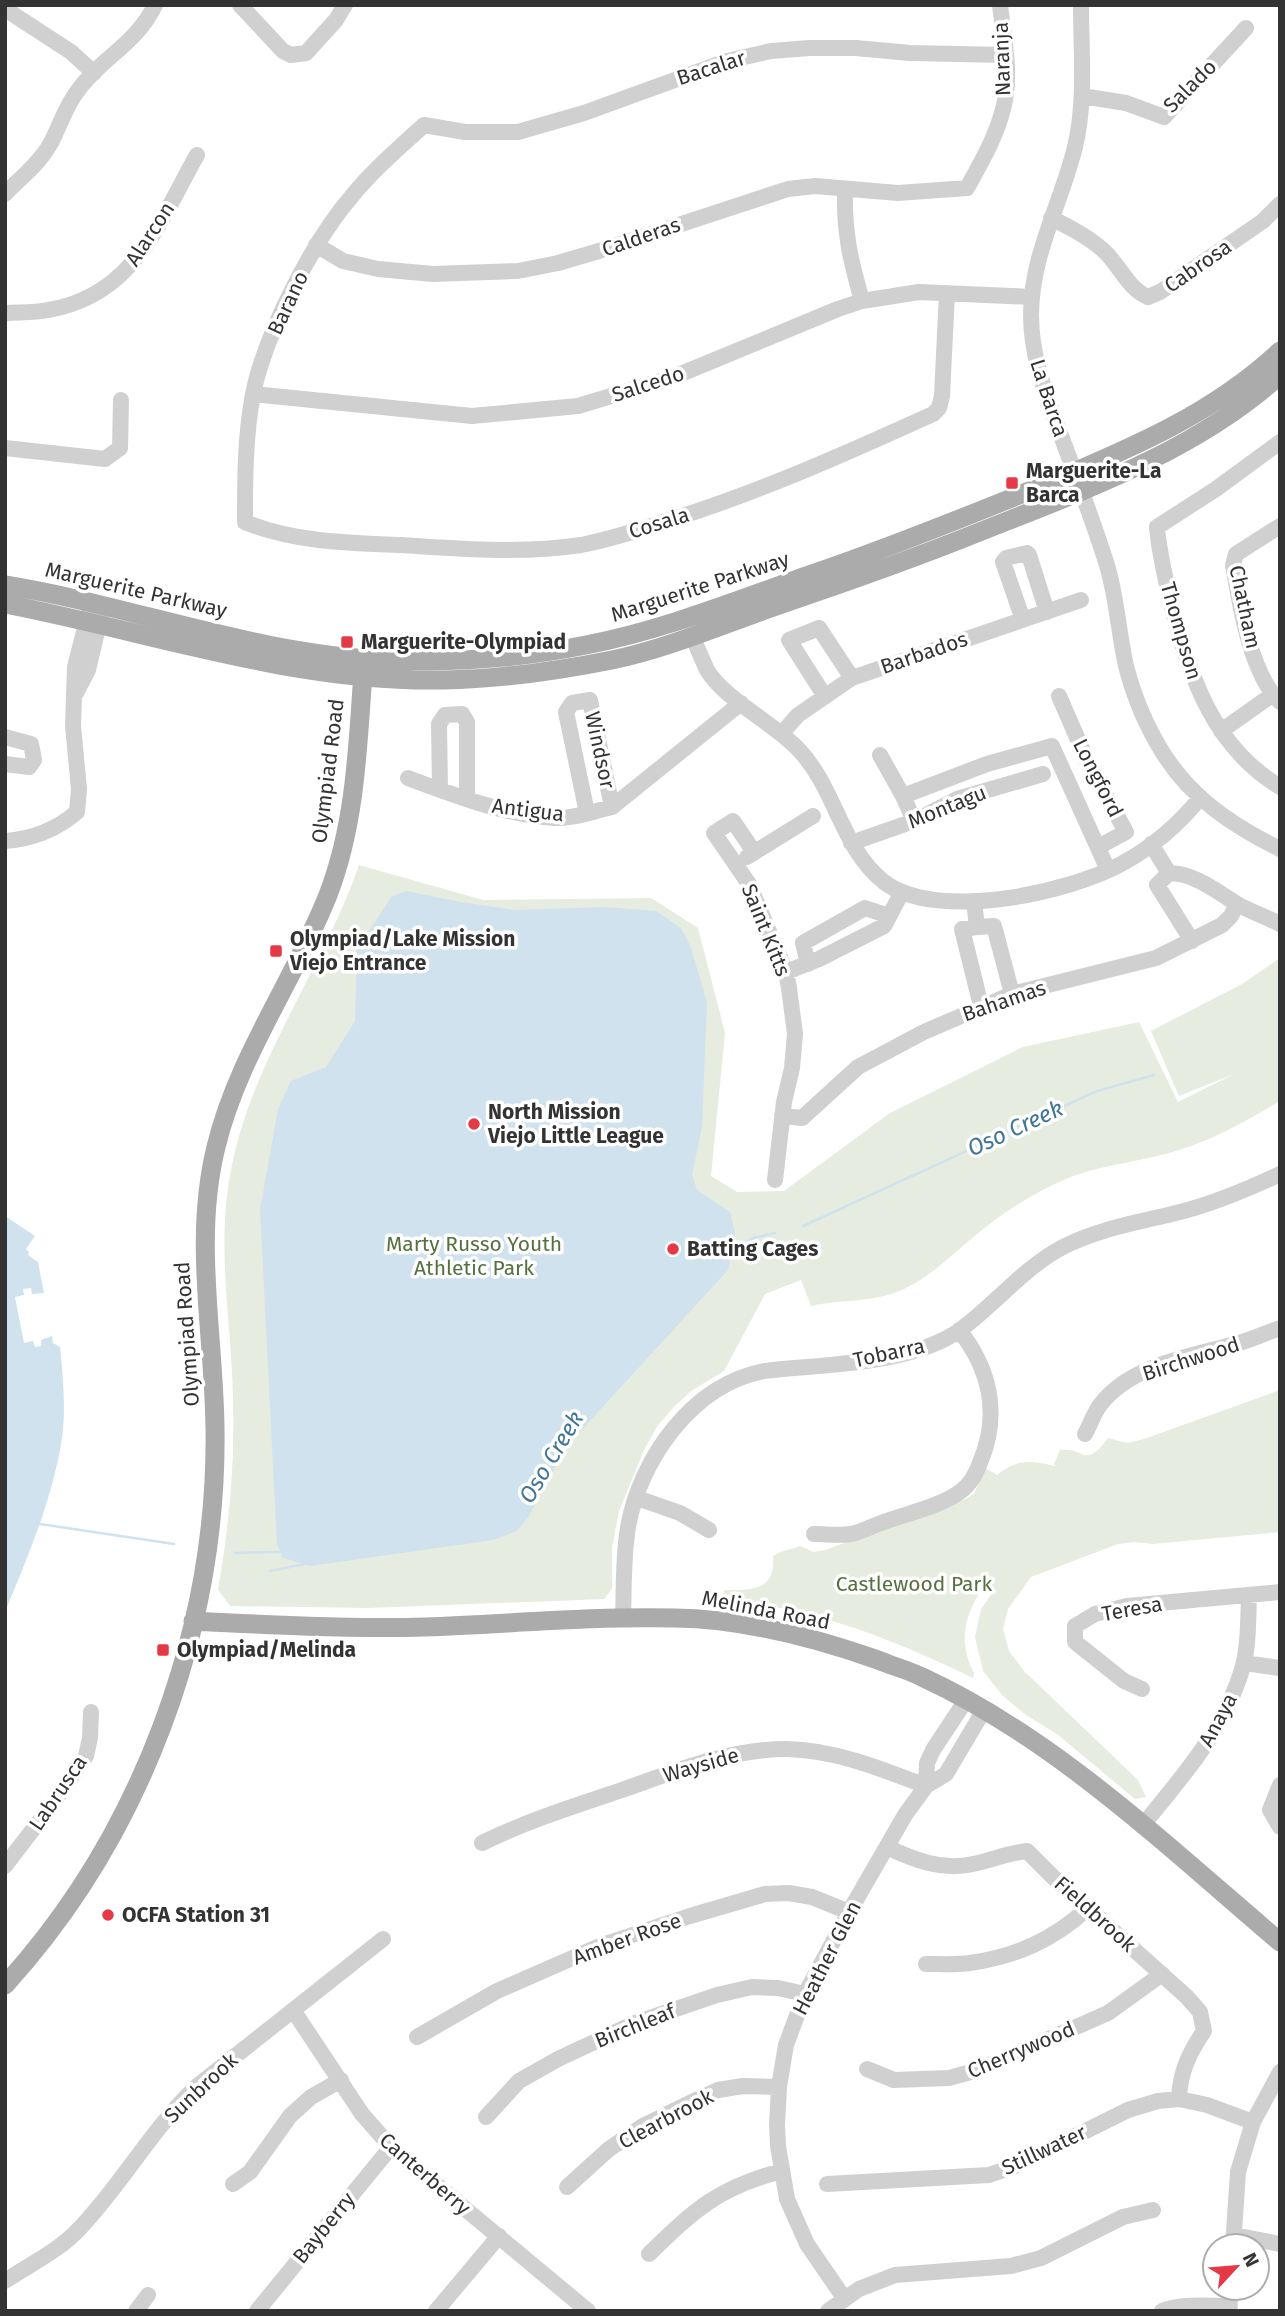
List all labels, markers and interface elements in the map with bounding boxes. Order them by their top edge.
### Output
street label: Naranja [988,21,1016,97]
street label: Bacalar [673,45,749,91]
street label: Salado [1158,54,1222,118]
street label: Alarcon [120,197,180,271]
street label: Calderas [598,211,684,263]
street label: Cabrosa [1159,233,1237,299]
street label: Barano [262,267,314,339]
street label: La Barca [1024,356,1074,440]
street label: Salcedo [609,360,687,408]
place label: Marguerite-La Barca [1026,458,1161,508]
marker: Marguerite-La Barca [1004,475,1020,491]
street label: Cosala [626,502,692,544]
street label: Marguerite Parkway [608,546,793,628]
street label: Marguerite Parkway [43,556,230,624]
street label: Chatham [1223,563,1267,651]
street label: Thompson [1155,579,1207,683]
street label: Barbados [877,626,971,680]
place label: Marguerite-Olympiad [361,629,566,655]
marker: Marguerite-Olympiad [339,634,355,650]
street label: Olympiad Road [306,697,350,845]
street label: Windsor [579,709,621,791]
street label: Longford [1067,734,1129,822]
street label: Montagu [904,779,990,835]
street label: Antigua [491,793,565,827]
street label: Saint Kitts [736,880,796,980]
place label: Olympiad/Lake Mission Viejo Entrance [289,926,515,976]
marker: Olympiad/Lake Mission Viejo Entrance [268,943,284,959]
street label: Bahamas [959,974,1050,1027]
water label: Oso Creek [963,1094,1067,1162]
place label: North Mission Viejo Little League [487,1099,664,1149]
marker: North Mission Viejo Little League [466,1116,482,1132]
park label: Marty Russo Youth Athletic Park [386,1231,562,1281]
place label: Batting Cages [687,1236,818,1262]
marker: Batting Cages [665,1241,681,1257]
street label: Olympiad Road [169,1261,205,1407]
street label: Birchwood [1139,1331,1243,1387]
street label: Tobarra [851,1333,927,1373]
water label: Oso Creek [513,1406,589,1508]
park label: Castlewood Park [836,1571,992,1597]
street label: Melinda Road [700,1585,832,1635]
street label: Teresa [1100,1591,1164,1627]
place label: Olympiad/Melinda [177,1637,356,1663]
marker: Olympiad/Melinda [155,1642,171,1658]
street label: Anaya [1193,1689,1243,1751]
street label: Wayside [660,1742,742,1788]
street label: Labrusca [23,1750,93,1836]
street label: Fieldbrook [1049,1871,1141,1958]
street label: Heather Glen [787,1896,867,2020]
place label: OCFA Station 31 [122,1902,270,1928]
marker: OCFA Station 31 [100,1907,116,1923]
street label: Amber Rose [569,1907,685,1971]
street label: Birchleaf [591,1997,681,2054]
street label: Cherrywood [963,2016,1079,2084]
street label: Sunbrook [159,2047,243,2129]
street label: Clearbrook [614,2083,718,2155]
street label: Stillwater [998,2119,1090,2181]
street label: Canterberry [374,2127,477,2221]
street label: Bayberry [287,2186,361,2269]
north arrow [1201,2232,1271,2302]
text: N [1238,2249,1264,2270]

